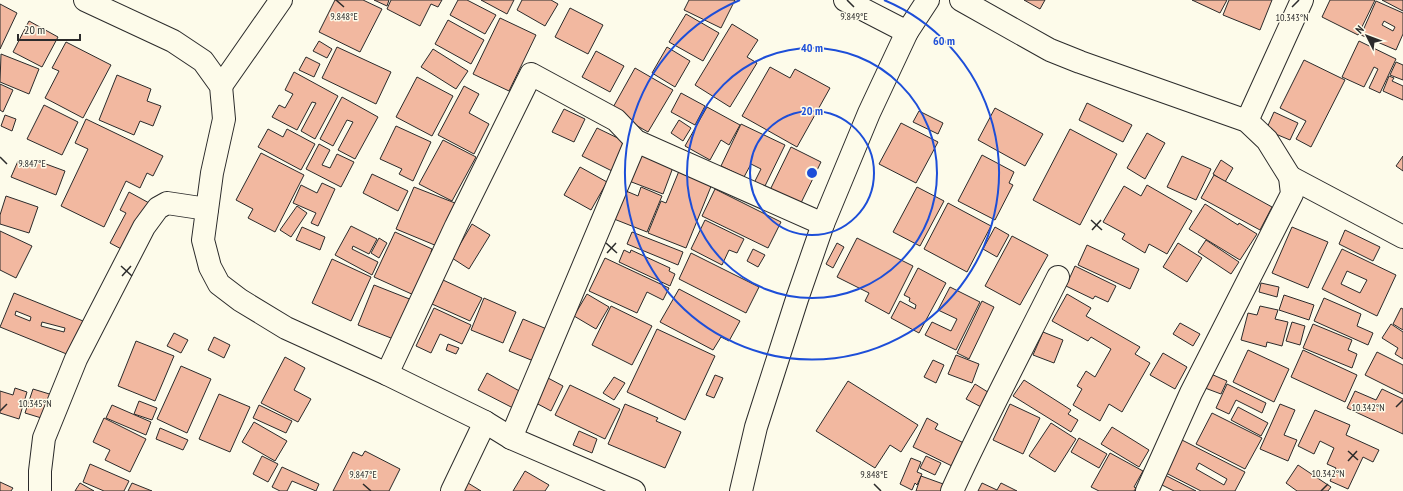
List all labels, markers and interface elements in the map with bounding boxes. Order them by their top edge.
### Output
text: 9.848°E [330,10,358,23]
text: 9.849°E [840,10,868,23]
text: 10.343°N [1275,11,1309,24]
scale bar [18,16,80,42]
north arrow [1347,16,1387,56]
text: 20 m [24,22,45,37]
text: N [1352,22,1367,36]
text: 60 m [933,33,955,48]
text: 40 m [801,40,823,55]
text: 20 m [801,103,823,118]
text: 9.847°E [18,157,46,170]
centre of rings [805,166,819,180]
text: 10.345°N [18,397,52,410]
text: 10.342°N [1351,401,1385,414]
text: 10.342°N [1311,467,1345,480]
text: 9.847°E [349,468,377,481]
text: 9.848°E [860,468,888,481]

